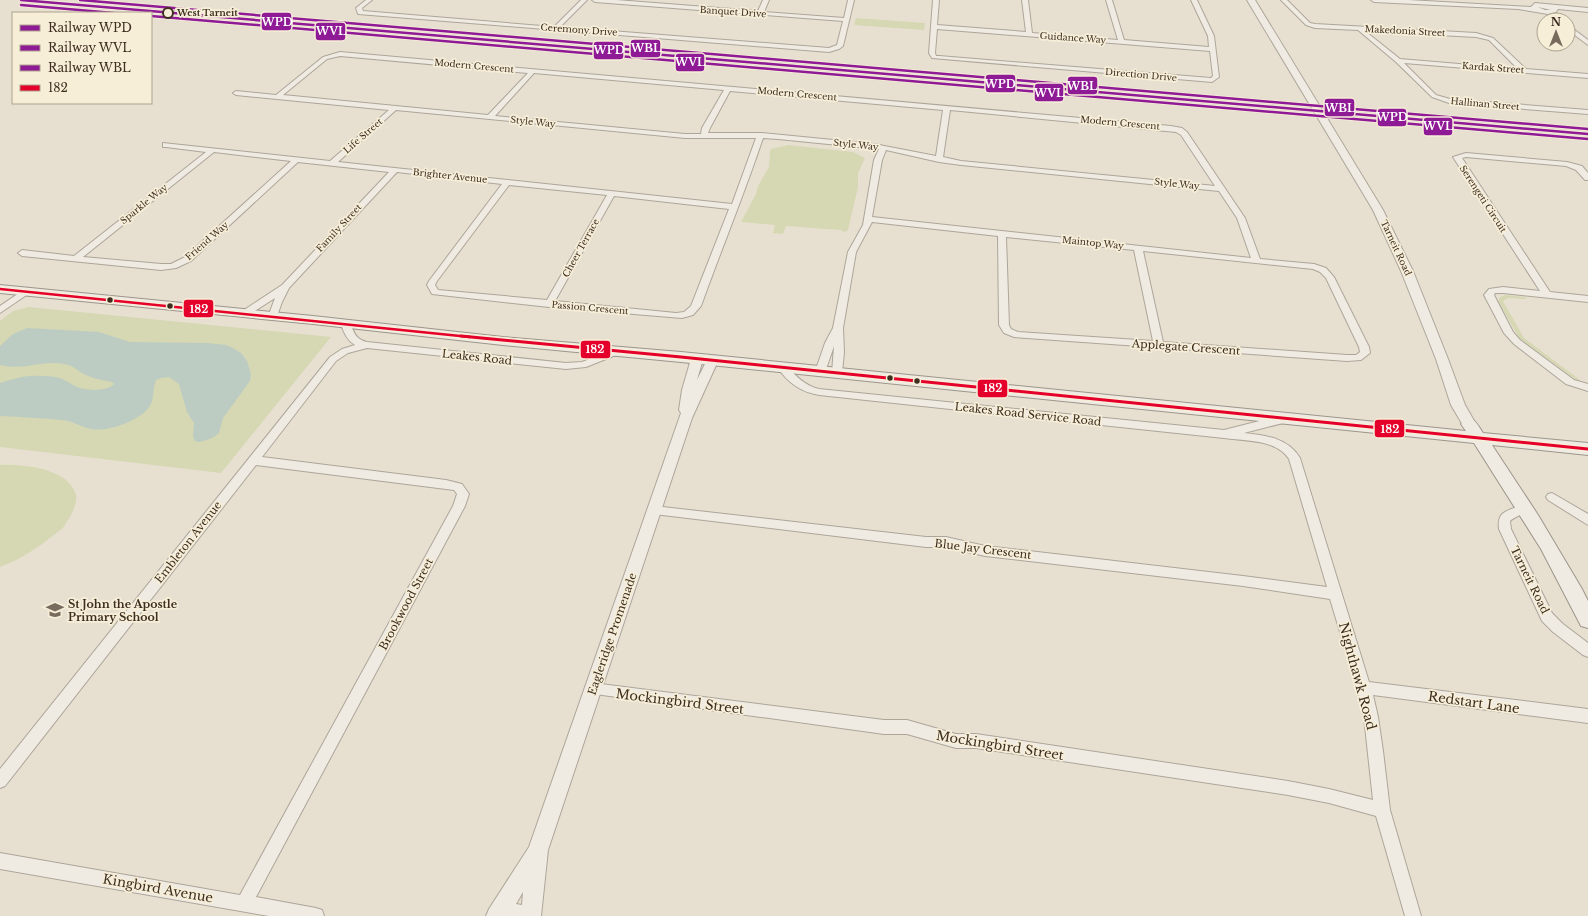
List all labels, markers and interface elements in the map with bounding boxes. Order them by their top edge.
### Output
street label: Banquet Drive [699,4,767,19]
marker: West Tarneit [162,7,174,19]
place label: West Tarneit [176,7,238,18]
legend [12,12,152,104]
line badge: WPD [261,12,292,31]
north arrow [1536,12,1576,52]
text: WPD [260,15,293,29]
text: N [1551,15,1562,29]
text: Railway WPD [48,20,132,35]
street label: Ceremony Drive [540,21,618,38]
line badge: WVL [315,22,346,41]
street label: Makedonia Street [1364,23,1446,38]
text: WVL [315,24,347,38]
street label: Guidance Way [1039,30,1107,45]
line badge: WBL [630,39,661,58]
text: Railway WVL [48,40,131,55]
line badge: WPD [593,41,624,60]
text: WBL [630,41,662,55]
text: WPD [592,43,625,57]
line badge: WVL [675,53,705,72]
text: WVL [674,55,706,69]
street label: Modern Crescent [434,57,515,75]
text: Railway WBL [48,60,131,75]
street label: Kardak Street [1462,60,1525,75]
street label: Direction Drive [1105,66,1177,83]
line badge: WPD [985,74,1016,93]
line badge: WBL [1067,76,1098,95]
text: WPD [983,77,1016,91]
text: WBL [1066,79,1098,93]
text: 182 [48,80,68,95]
line badge: WVL [1034,83,1064,102]
street label: Modern Crescent [757,85,838,103]
text: WVL [1033,86,1065,100]
street label: Hallinan Street [1450,95,1521,112]
line badge: WBL [1324,98,1355,117]
text: WBL [1324,101,1356,115]
line badge: WPD [1377,108,1407,127]
text: WPD [1375,110,1408,124]
street label: Style Way [510,114,556,129]
street label: Modern Crescent [1080,114,1161,132]
street label: Life Street [341,115,385,156]
line badge: WVL [1423,117,1453,136]
text: WVL [1422,119,1454,133]
street label: Style Way [833,137,879,152]
street label: Serengeti Circuit [1458,163,1510,235]
street label: Brighter Avenue [412,166,488,185]
street label: Style Way [1154,176,1200,191]
street label: Sparkle Way [118,181,170,226]
street label: Family Street [314,201,364,254]
street label: Cheer Terrace [560,217,601,279]
street label: Tarneit Road [1379,218,1414,277]
street label: Friend Way [183,219,231,262]
street label: Maintop Way [1062,234,1125,251]
unlabelled marker [105,295,115,305]
line badge: 182 [183,299,214,318]
street label: Passion Crescent [551,299,630,316]
unlabelled marker [165,301,175,311]
text: 182 [190,302,208,316]
street label: Applegate Crescent [1130,336,1242,358]
line badge: 182 [580,340,611,359]
text: 182 [586,342,604,356]
street label: Leakes Road [441,346,513,368]
unlabelled marker [885,373,895,383]
unlabelled marker [912,376,922,386]
line badge: 182 [977,379,1008,398]
text: 182 [984,381,1002,395]
street label: Leakes Road Service Road [954,399,1103,429]
line badge: 182 [1374,419,1405,438]
text: 182 [1381,422,1399,436]
street label: Embleton Avenue [152,498,224,586]
street label: Blue Jay Crescent [934,536,1033,562]
street label: Tarneit Road [1508,544,1553,617]
street label: Brookwood Street [376,555,437,652]
street label: Eagleridge Promenade [584,571,640,697]
place label: St John the Apostle Primary School [68,597,178,624]
school or university icon: St John the Apostle Primary School [45,600,65,620]
street label: Nighthawk Road [1335,620,1380,732]
street label: Mockingbird Street [615,685,745,718]
street label: Redstart Lane [1427,688,1521,717]
street label: Mockingbird Street [935,727,1065,764]
street label: Kingbird Avenue [101,870,214,907]

